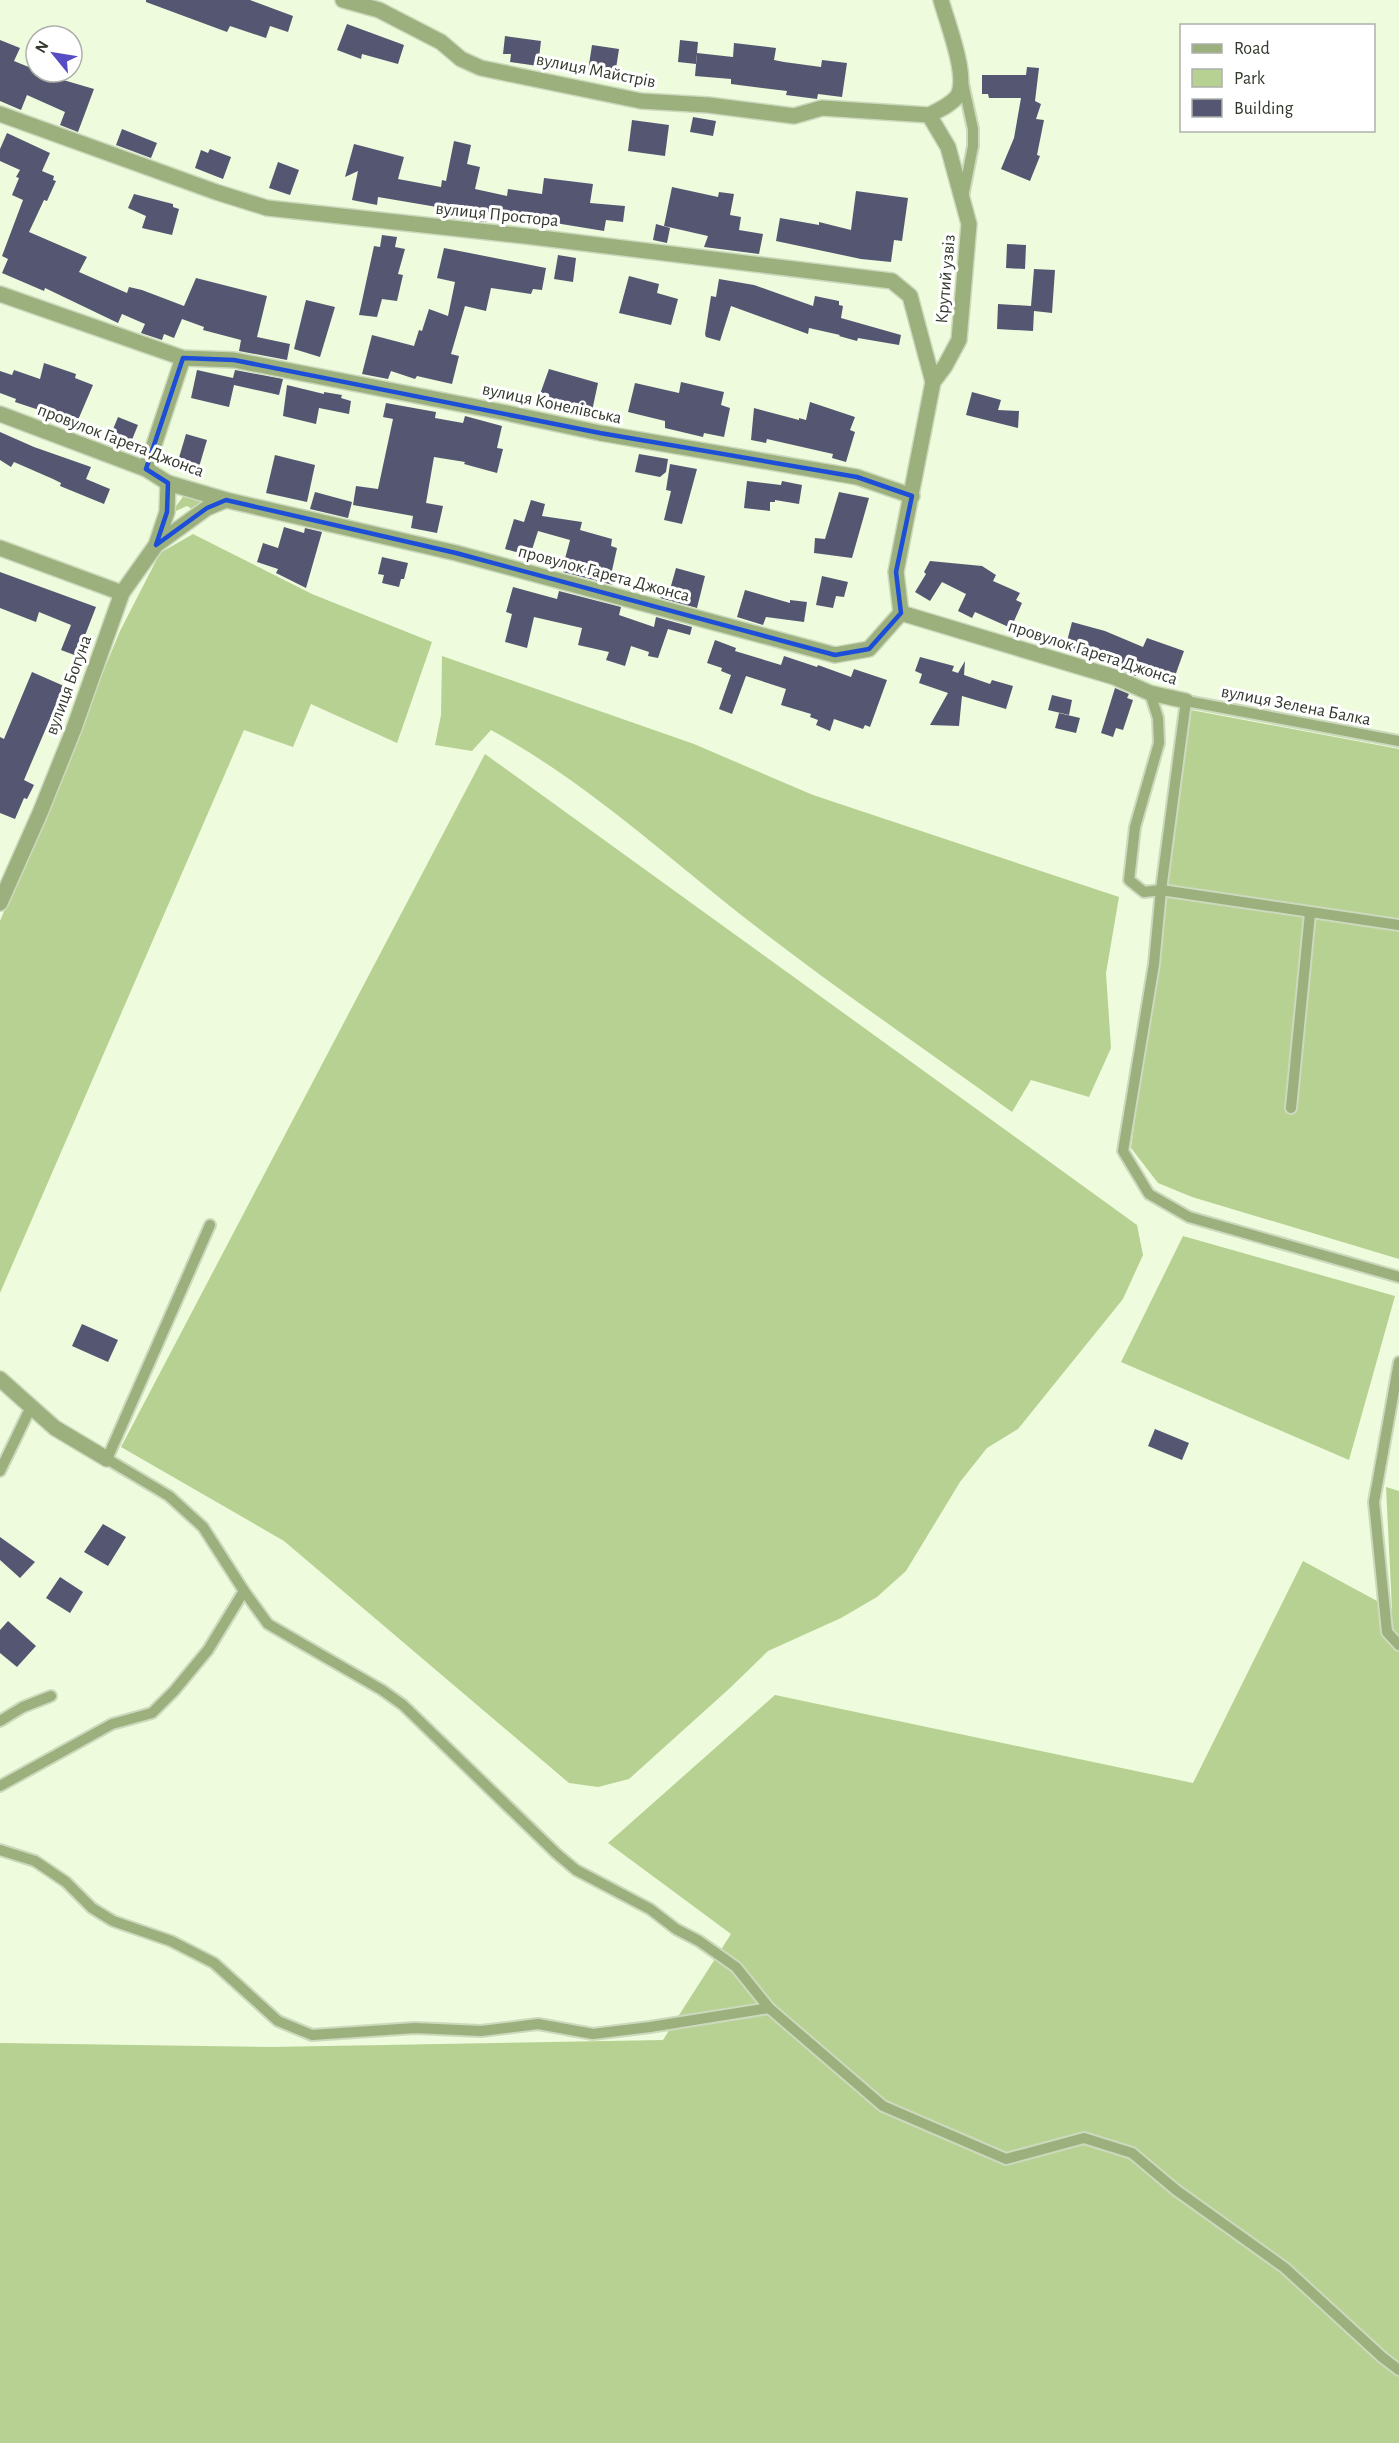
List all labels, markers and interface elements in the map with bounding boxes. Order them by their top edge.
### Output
north arrow [24,24,84,84]
legend [1180,24,1375,132]
text: N [32,38,52,56]
text: Road [1234,40,1270,58]
street label: вулиця Майстрів [534,51,657,91]
text: Park [1234,70,1266,88]
text: Building [1234,100,1294,118]
street label: вулиця Простора [434,200,559,230]
street label: Крутий узвіз [933,234,959,324]
street label: вулиця Конелівська [480,380,623,428]
street label: провулок Гарета Джонса [35,401,206,481]
street label: провулок Гарета Джонса [516,542,692,606]
street label: провулок Гарета Джонса [1006,617,1180,689]
street label: вулиця Богуна [43,633,95,738]
street label: вулиця Зелена Балка [1219,683,1372,729]

